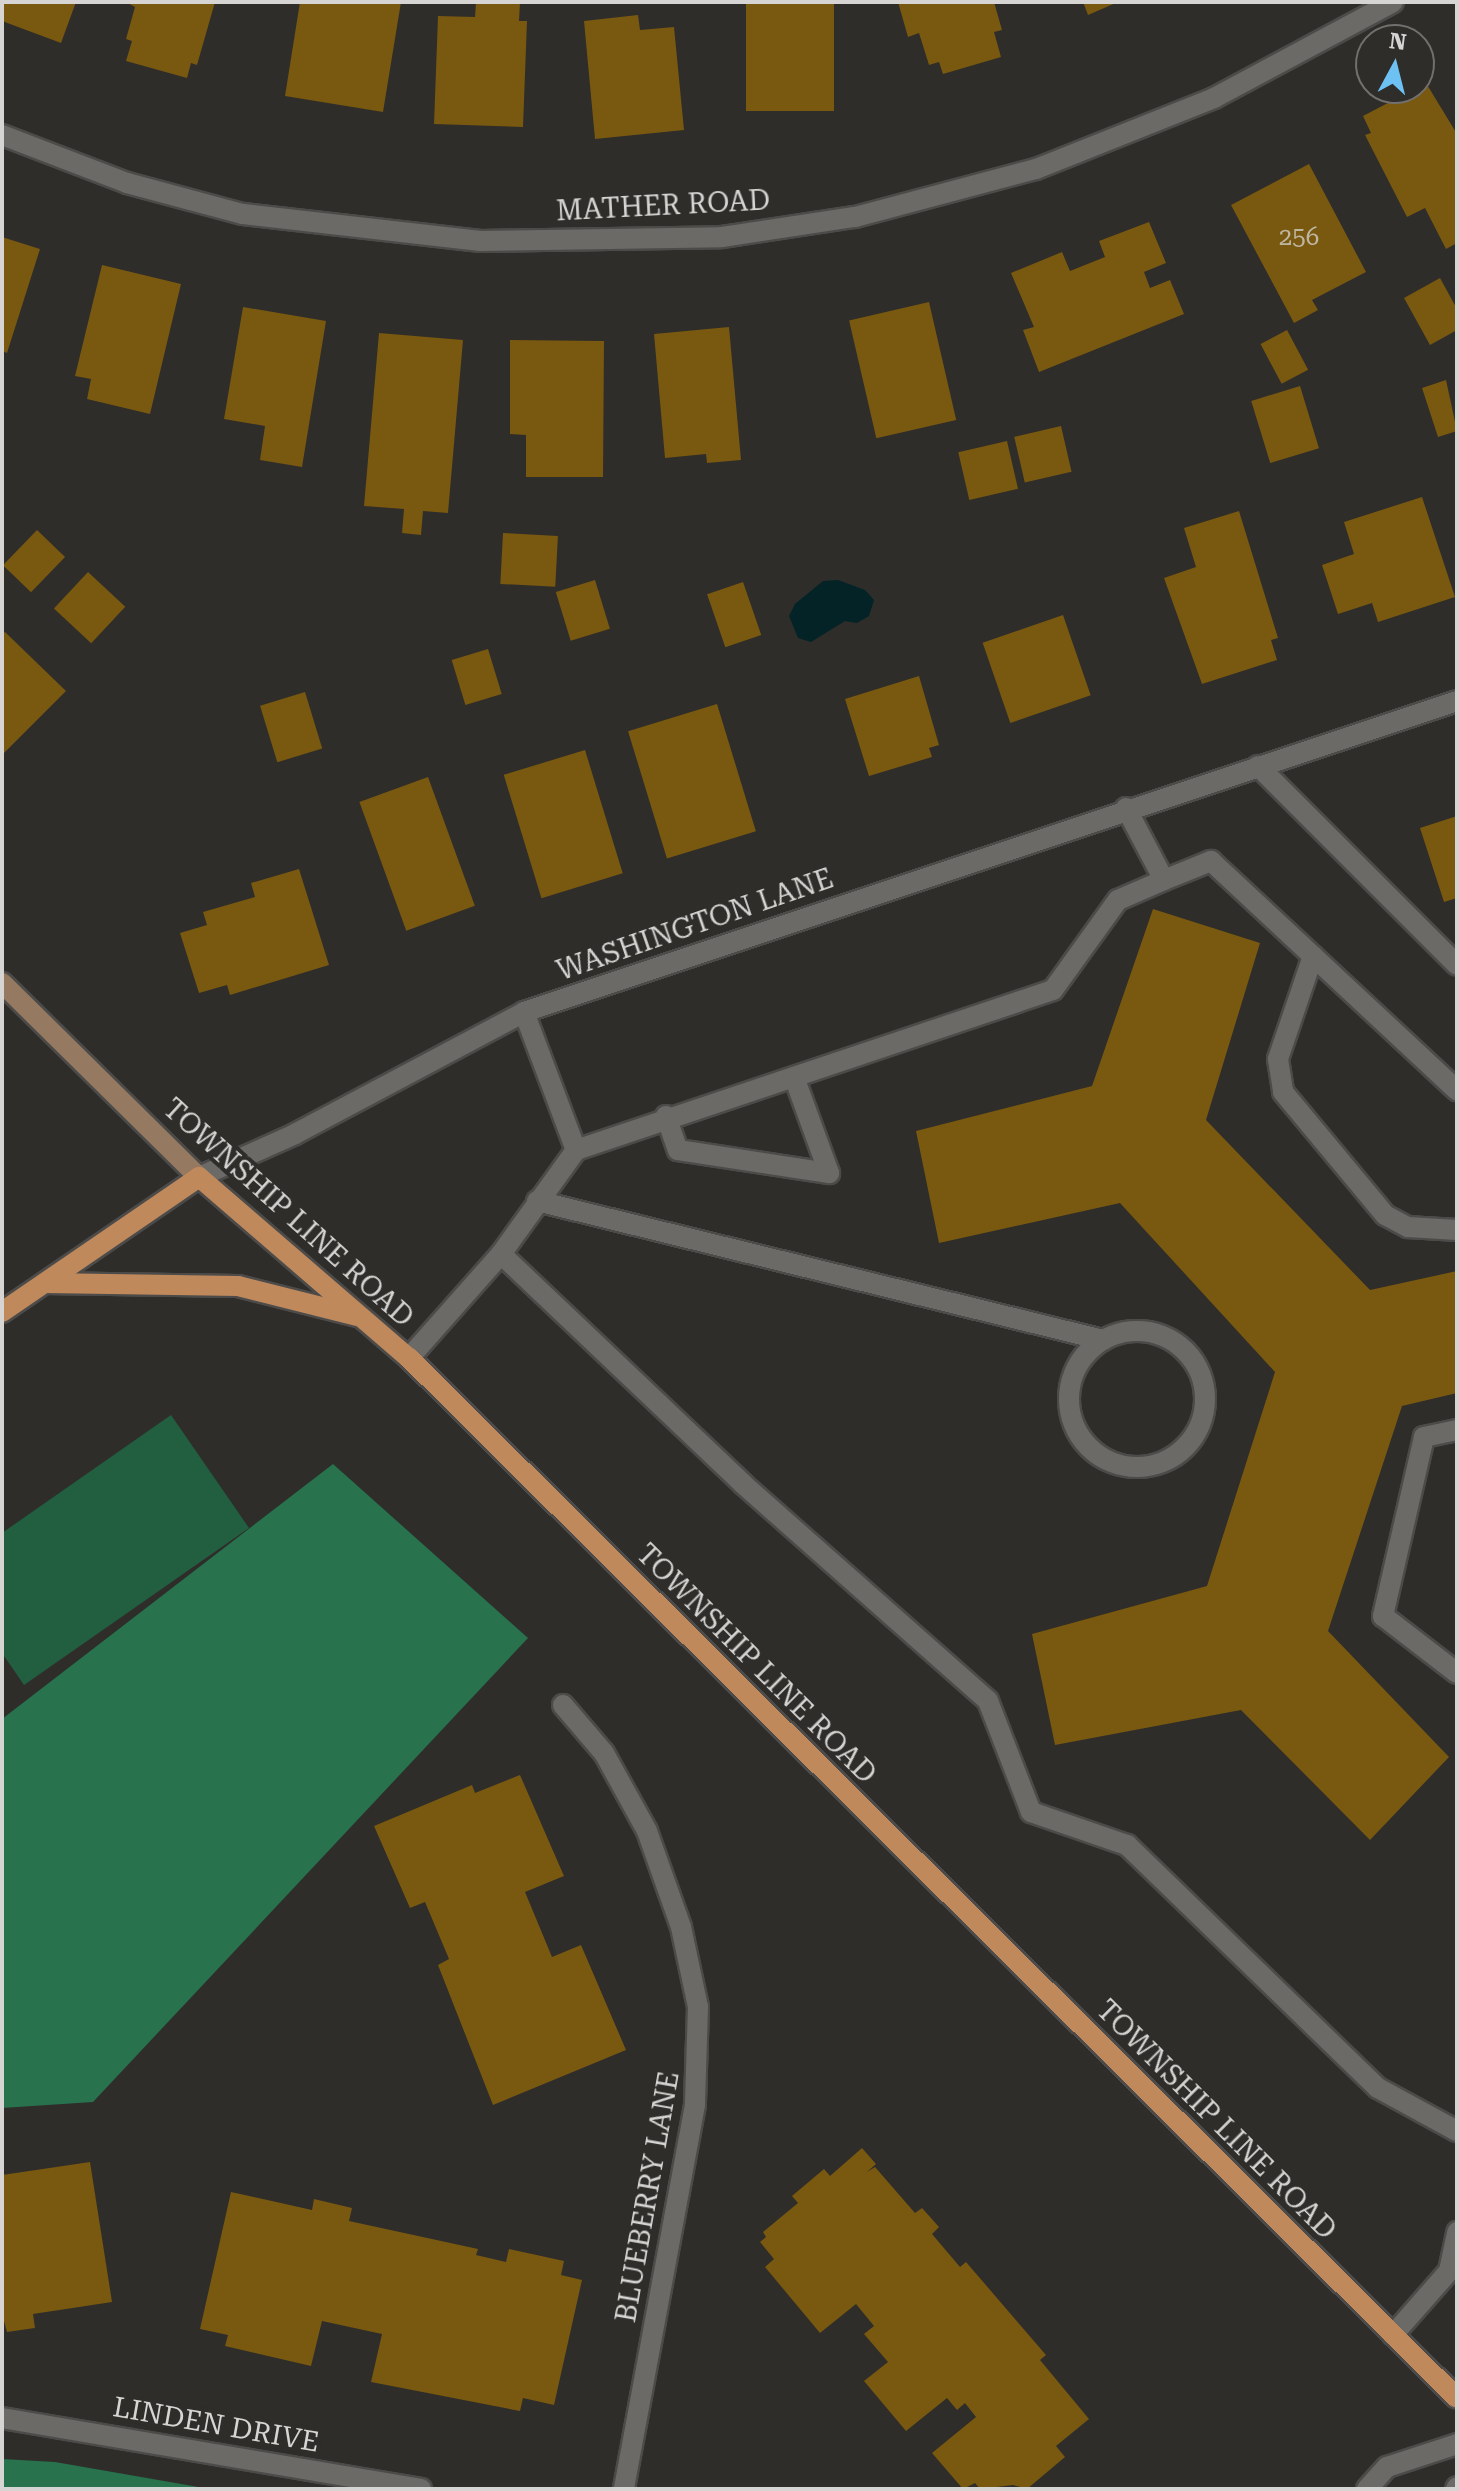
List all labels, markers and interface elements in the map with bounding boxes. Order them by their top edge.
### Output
north arrow [1355,24,1435,104]
text: N [1388,28,1408,55]
street label: MATHER ROAD [555,184,771,228]
house number: 256 [1279,224,1319,252]
street label: WASHINGTON LANE [552,862,838,988]
street label: TOWNSHIP LINE ROAD [156,1092,420,1334]
street label: TOWNSHIP LINE ROAD [629,1537,883,1791]
street label: TOWNSHIP LINE ROAD [1089,1993,1343,2247]
street label: BLUEBERRY LANE [609,2069,687,2325]
street label: LINDEN DRIVE [110,2390,322,2460]

